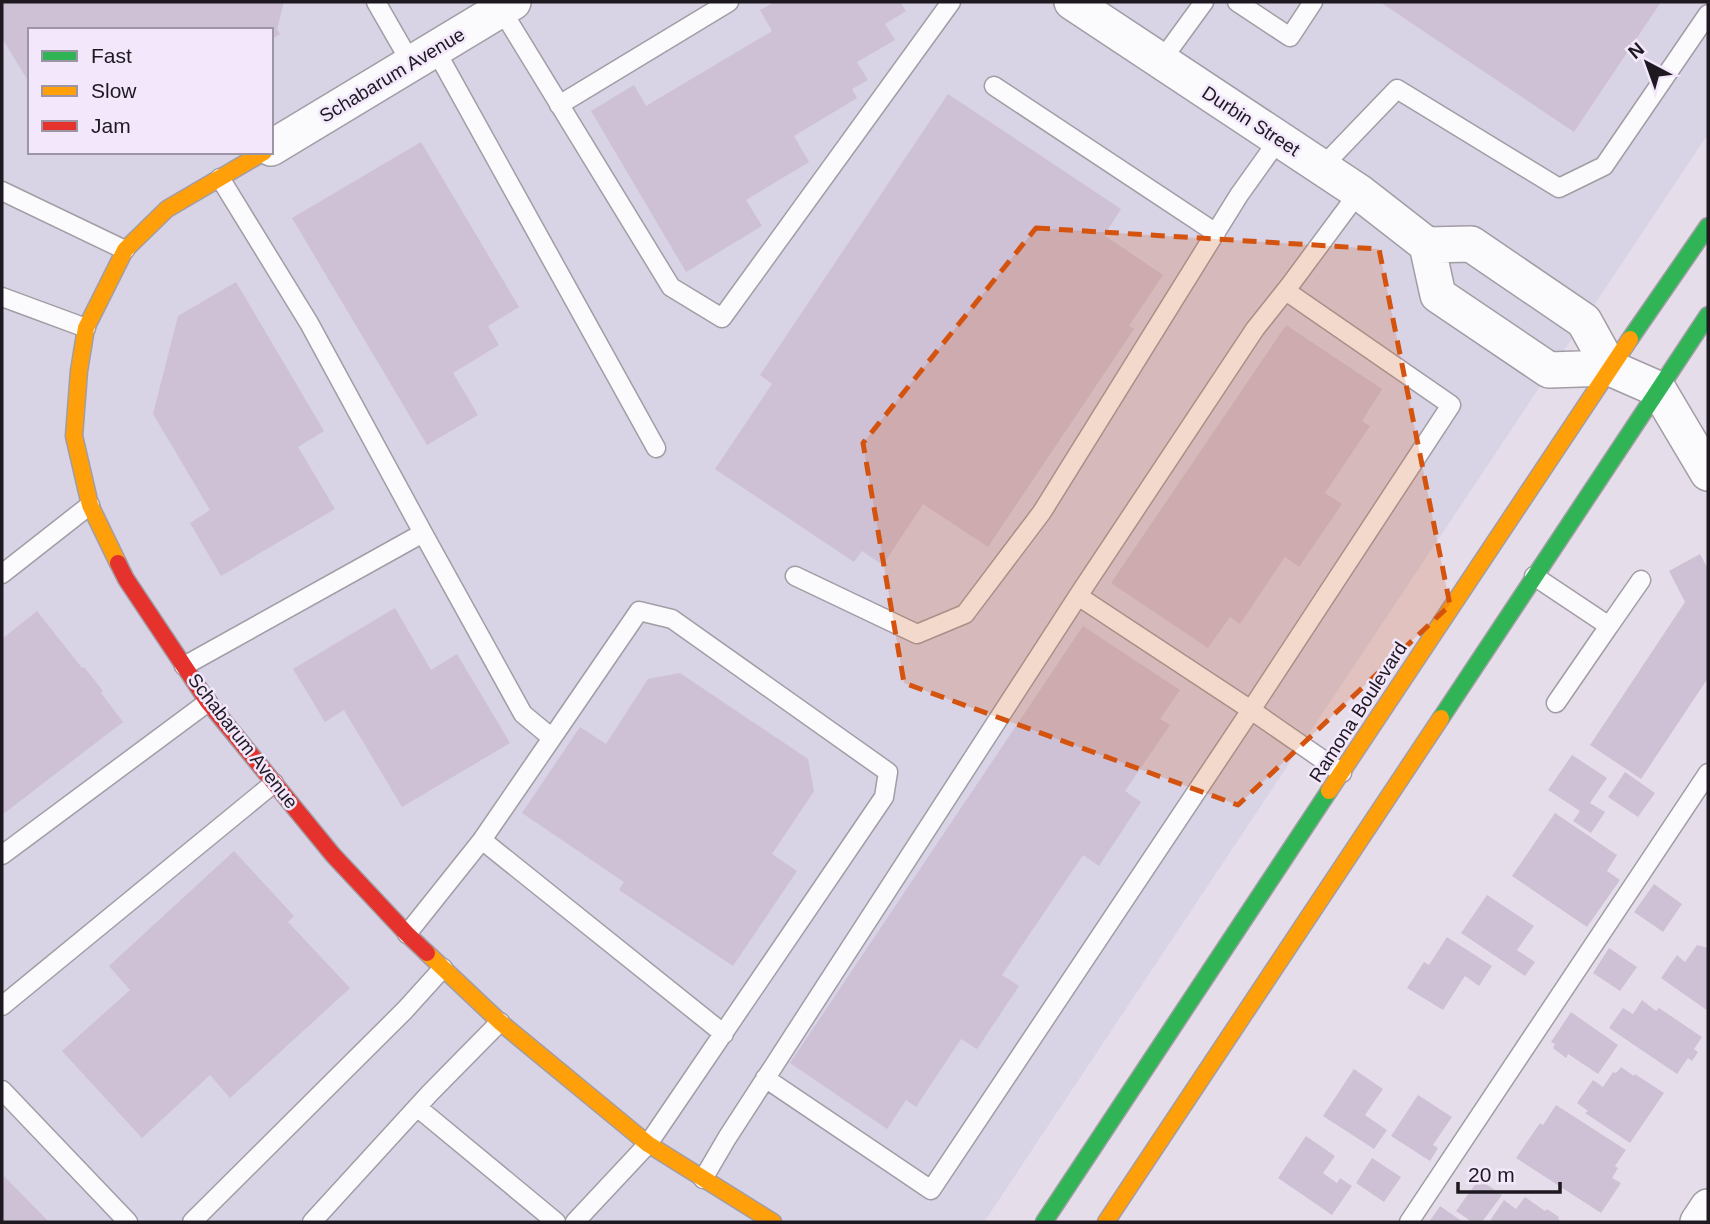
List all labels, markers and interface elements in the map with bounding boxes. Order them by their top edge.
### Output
street label: Schabarum Avenue [316,23,468,127]
legend [28,28,273,154]
north arrow [1612,28,1682,98]
text: N [1624,38,1648,63]
text: Fast [91,44,132,67]
text: Slow [91,79,137,102]
street label: Durbin Street [1198,82,1304,161]
text: Jam [91,114,131,137]
street label: Ramona Boulevard [1305,638,1411,786]
street label: Schabarum Avenue [184,669,302,813]
scale bar [1458,1150,1560,1194]
text: 20 m [1468,1163,1515,1186]

